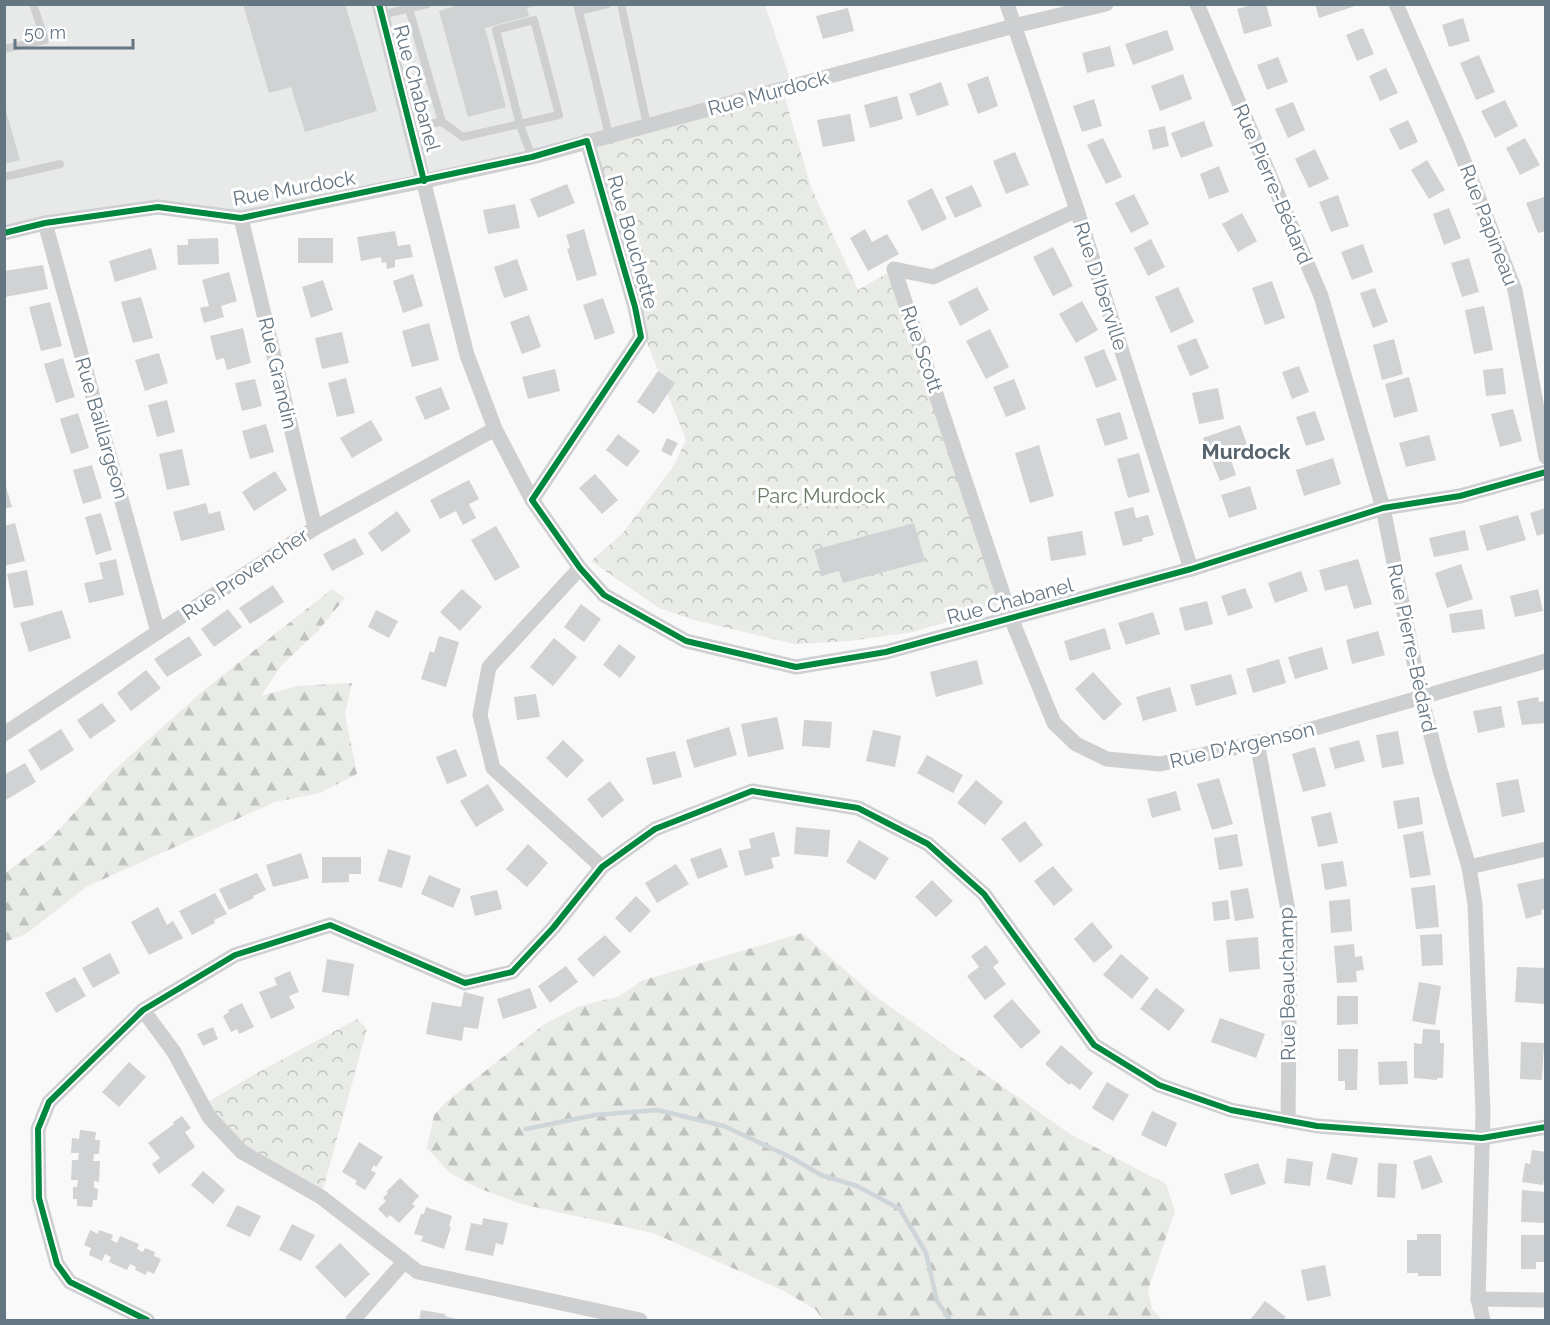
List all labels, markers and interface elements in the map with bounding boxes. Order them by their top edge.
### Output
scale bar [15,12,134,50]
text: 50 m [24,22,66,43]
street label: Rue Chabanel [389,22,446,154]
street label: Rue Murdock [705,65,831,121]
street label: Rue Pierre-Bédard [1228,100,1318,268]
street label: Rue Papineau [1455,161,1523,289]
street label: Rue Murdock [231,165,357,211]
street label: Rue Bouchette [602,172,664,312]
street label: Rue D'Iberville [1069,219,1133,353]
street label: Rue Scott [896,303,948,396]
street label: Rue Grandin [253,315,303,431]
street label: Rue Baillargeon [70,354,134,502]
district label: Murdock [1202,439,1291,464]
park label: Parc Murdock [757,484,885,508]
street label: Rue Provencher [177,523,313,625]
street label: Rue Pierre-Bédard [1382,562,1442,734]
street label: Rue Chabanel [944,572,1076,629]
street label: Rue D'Argenson [1167,717,1317,773]
street label: Rue Beauchamp [1274,907,1300,1061]

